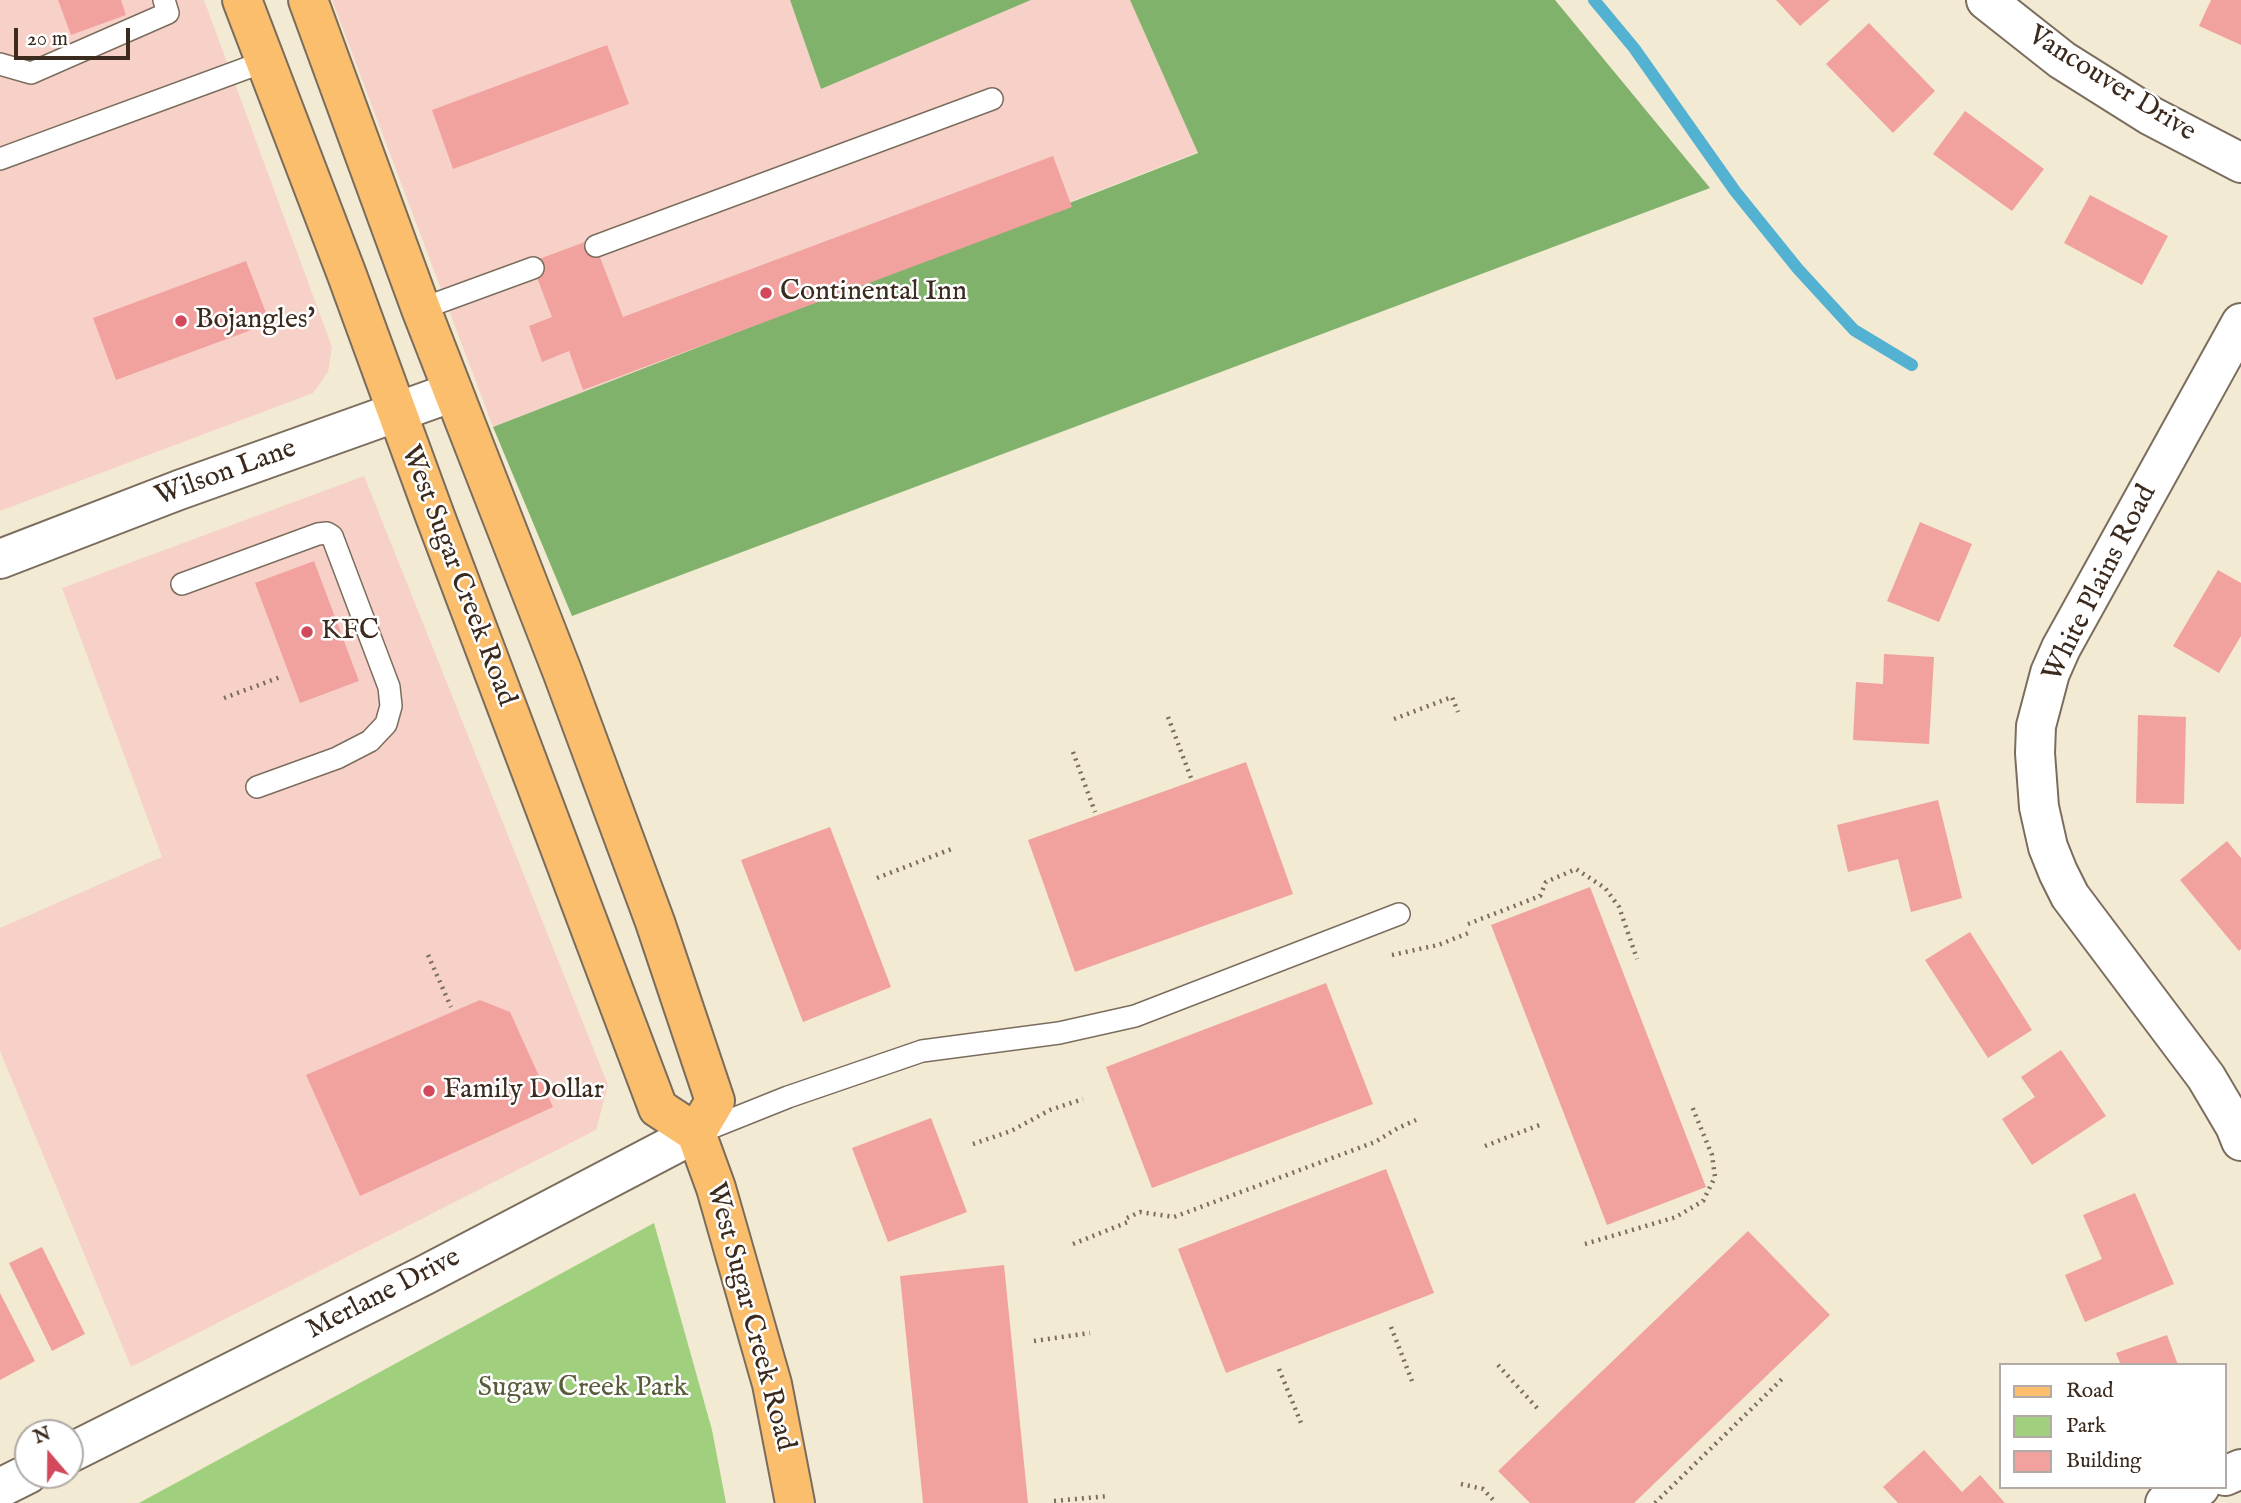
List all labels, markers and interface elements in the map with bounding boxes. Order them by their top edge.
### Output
scale bar [18,14,133,58]
street label: Vancouver Drive [2021,20,2201,150]
text: 20 m [27,26,68,53]
place label: Continental Inn [780,276,967,310]
marker: Continental Inn [758,285,774,301]
place label: Bojangles' [195,304,315,338]
marker: Bojangles' [173,313,189,329]
street label: Wilson Lane [151,433,301,515]
street label: West Sugar Creek Road [392,441,522,711]
street label: White Plains Road [2037,480,2165,688]
place label: KFC [321,615,379,649]
marker: KFC [299,624,315,640]
place label: Family Dollar [443,1074,604,1108]
marker: Family Dollar [421,1083,437,1099]
street label: West Sugar Creek Road [697,1179,801,1455]
street label: Merlane Drive [301,1242,467,1348]
legend [2000,1363,2227,1489]
park label: Sugaw Creek Park [478,1372,688,1406]
text: Road [2066,1378,2113,1405]
text: Park [2066,1413,2106,1440]
north arrow [14,1419,84,1489]
text: N [31,1422,54,1450]
text: Building [2066,1448,2141,1475]

